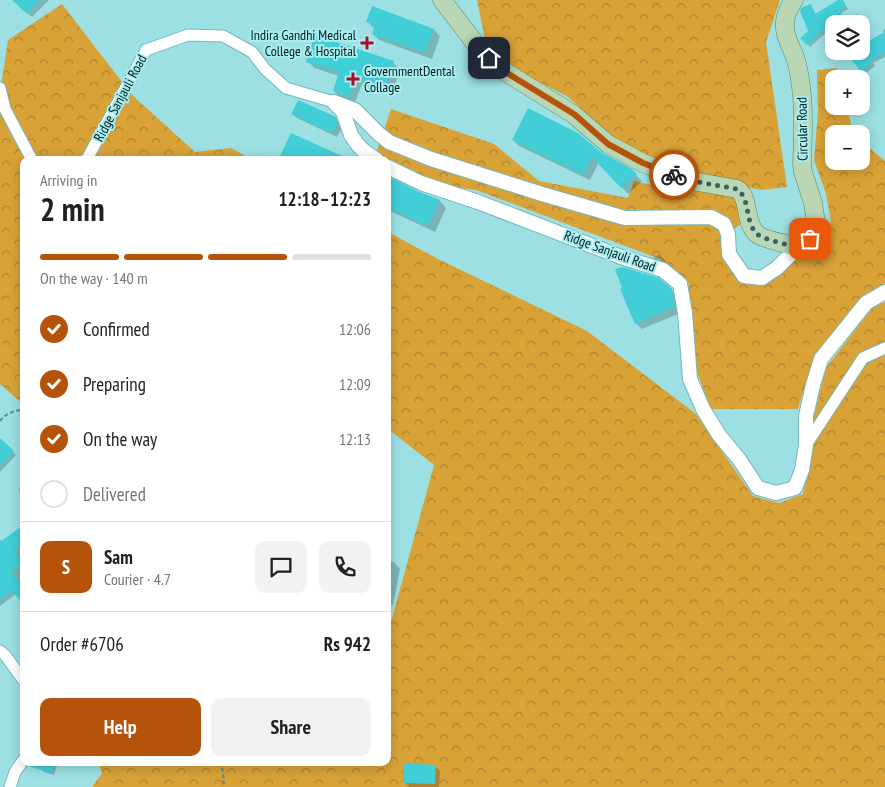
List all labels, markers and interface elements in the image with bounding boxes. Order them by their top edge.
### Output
map controls [825,15,870,170]
button: layers [825,15,870,60]
place label: Indira Gandhi Medical College & Hospital [251,26,357,60]
marker: Indira Gandhi Medical College & Hospital [360,36,374,50]
pin [468,37,510,79]
icon: home [475,44,503,72]
street label: Ridge Sanjauli Road [89,51,151,145]
place label: GovernmentDental Collage [364,62,456,96]
button: + [825,70,870,115]
marker: GovernmentDental Collage [346,72,360,86]
street label: Circular Road [792,97,812,161]
button: − [825,125,870,170]
courier [649,150,699,200]
icon: bike [660,161,688,189]
text: Arriving in [40,170,97,190]
text: 12:18–12:23 [278,187,371,211]
text: 2 min [40,188,105,230]
pin [789,218,831,260]
icon: bag [796,225,824,253]
street label: Ridge Sanjauli Road [562,226,658,276]
text: On the way · 140 m [40,268,148,288]
icon: check [40,315,68,343]
text: Confirmed [83,317,150,341]
text: 12:06 [339,319,371,339]
icon: check [40,370,68,398]
text: Preparing [83,372,146,396]
text: 12:09 [339,374,371,394]
icon: check [40,425,68,453]
text: On the way [83,427,157,451]
text: 12:13 [339,429,371,449]
text: Delivered [83,482,146,506]
button: chat [255,541,307,593]
button: phone [319,541,371,593]
text: Sam [104,545,133,569]
text: S [62,555,70,579]
text: Courier · 4.7 [104,569,171,589]
text: Order #6706 [40,632,124,656]
text: Rs 942 [324,632,371,656]
button: Help [40,698,201,756]
button: Share [211,698,371,756]

